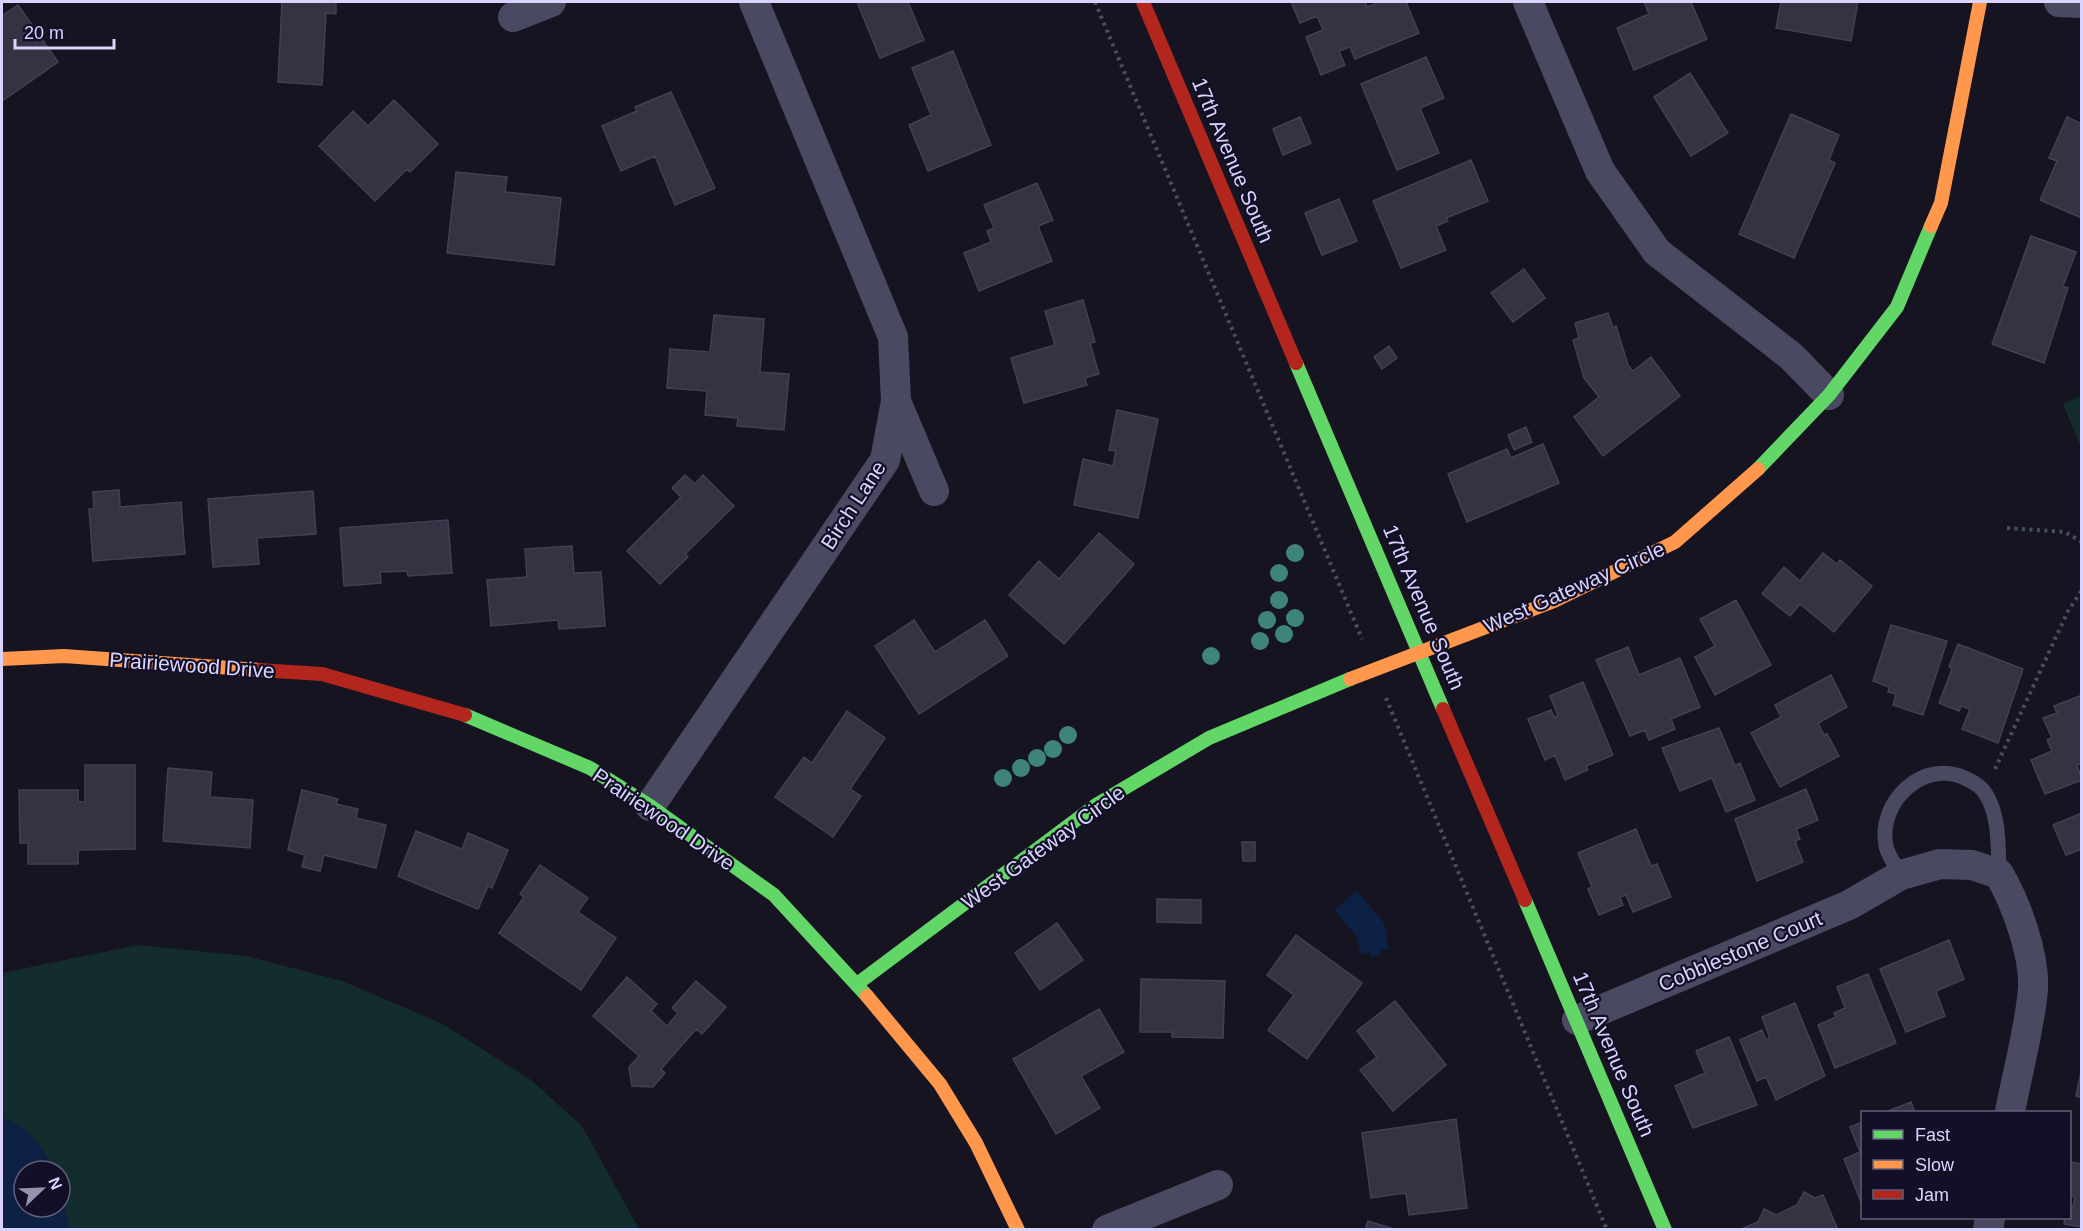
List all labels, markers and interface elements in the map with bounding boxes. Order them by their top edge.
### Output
scale bar [15,12,114,50]
text: 20 m [24,23,64,43]
street label: 17th Avenue South [1188,74,1278,246]
street label: Birch Lane [816,457,890,553]
street label: 17th Avenue South [1379,521,1469,693]
street label: West Gateway Circle [1480,537,1668,637]
street label: Prairiewood Drive [109,648,275,682]
street label: Prairiewood Drive [589,763,739,875]
street label: West Gateway Circle [957,780,1129,914]
street label: Cobblestone Court [1655,906,1825,996]
street label: 17th Avenue South [1569,968,1659,1140]
legend [1861,1111,2071,1219]
text: Fast [1915,1125,1950,1145]
text: Slow [1915,1155,1955,1175]
north arrow [12,1159,72,1219]
text: N [45,1175,65,1192]
text: Jam [1915,1185,1949,1205]

